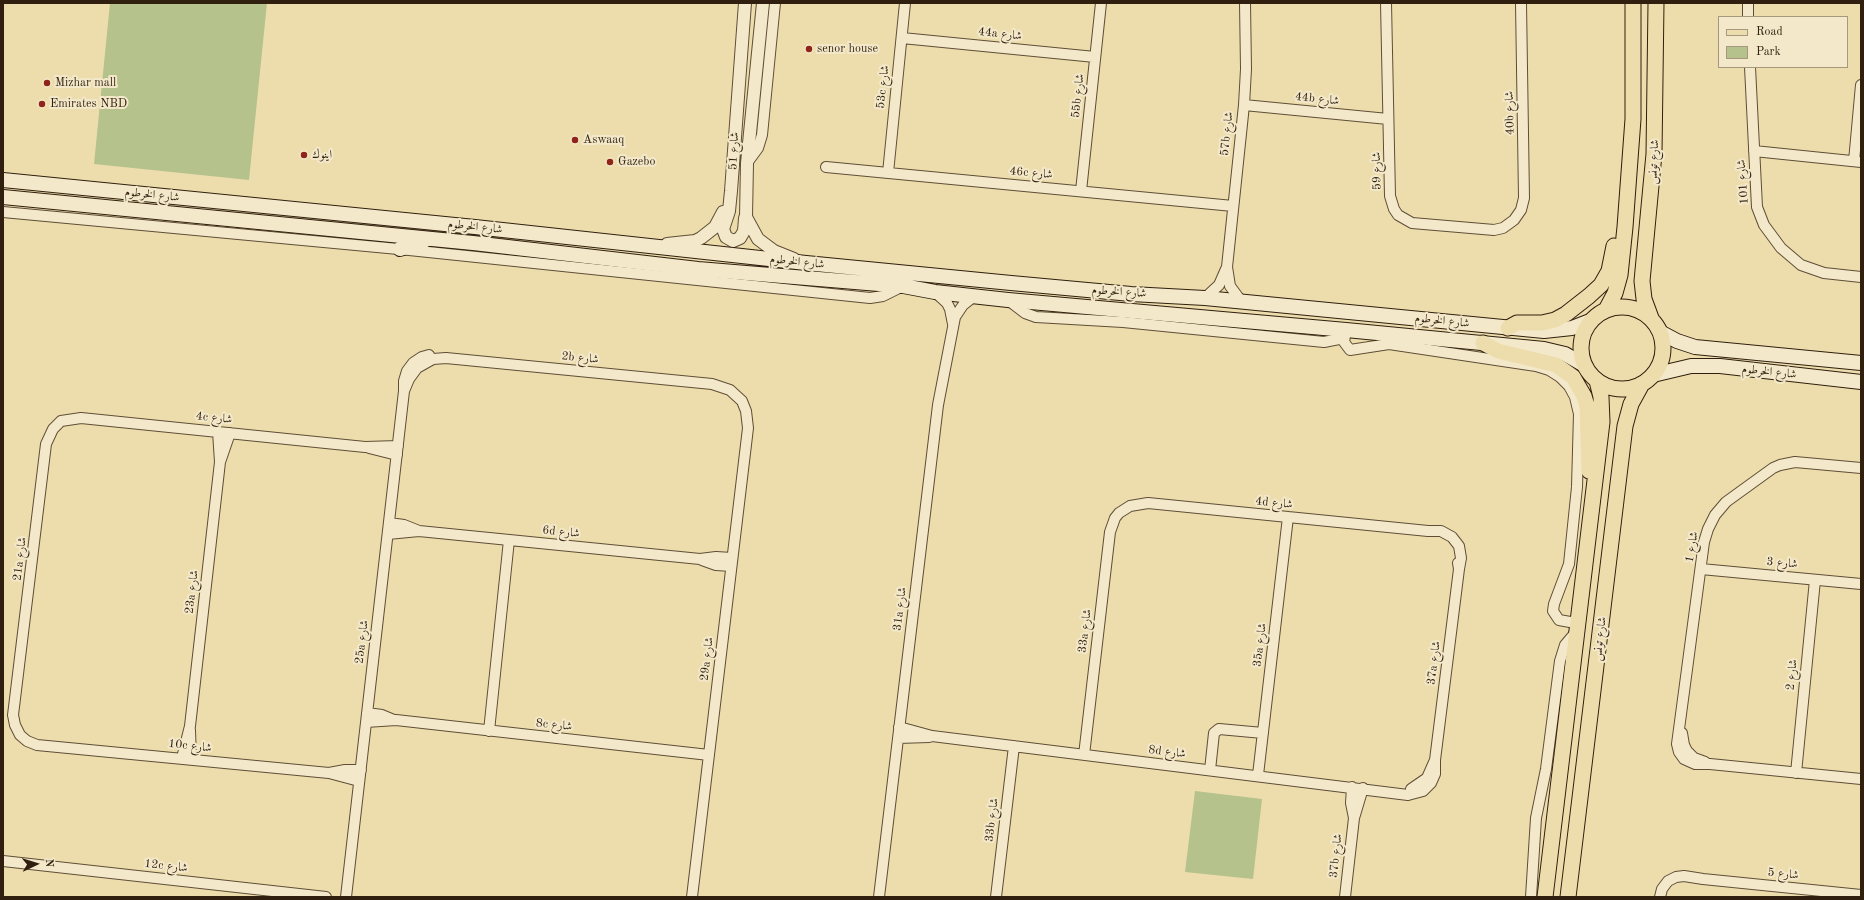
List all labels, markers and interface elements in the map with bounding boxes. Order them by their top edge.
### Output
legend [1718,16,1848,68]
street label: 44a شارع [977,25,1023,43]
text: Road [1756,26,1783,38]
place label: senor house [817,42,878,56]
marker: senor house [804,44,814,54]
text: Park [1756,46,1781,58]
street label: 53c شارع [874,65,892,109]
street label: 55b شارع [1069,73,1087,119]
place label: Mizhar mall [55,76,116,90]
marker: Mizhar mall [42,78,52,88]
street label: 44b شارع [1294,90,1340,108]
street label: 40b شارع [1502,91,1518,135]
place label: Emirates NBD [50,97,127,111]
marker: Emirates NBD [37,99,47,109]
street label: 57b شارع [1218,111,1236,157]
street label: شارع 51 [726,132,742,170]
place label: Aswaaq [583,133,624,147]
marker: Aswaaq [570,135,580,145]
street label: شارع تونس [1646,139,1662,185]
place label: اينوك [312,148,332,162]
marker: اينوك [299,150,309,160]
street label: شارع 59 [1369,152,1385,190]
place label: Gazebo [618,155,655,169]
marker: Gazebo [605,157,615,167]
street label: شارع 101 [1734,159,1752,205]
street label: 46c شارع [1009,164,1053,182]
street label: شارع الخرطوم [124,185,180,205]
street label: شارع الخرطوم [447,217,503,237]
street label: شارع الخرطوم [769,252,825,272]
street label: شارع الخرطوم [1091,283,1147,301]
street label: شارع الخرطوم [1414,311,1470,331]
street label: 2b شارع [561,349,599,367]
street label: شارع الخرطوم [1741,362,1797,382]
street label: 4c شارع [195,409,233,427]
street label: 4d شارع [1255,494,1293,512]
street label: 6d شارع [542,523,580,541]
street label: شارع 1 [1682,530,1702,564]
street label: 21a شارع [10,536,30,582]
street label: شارع 3 [1766,554,1798,572]
street label: 23a شارع [182,569,202,615]
street label: 31a شارع [890,586,910,632]
street label: 33a شارع [1075,608,1095,654]
street label: شارع تونس [1590,616,1610,662]
street label: 25a شارع [352,619,372,665]
street label: 35a شارع [1250,622,1270,668]
street label: 29a شارع [697,636,717,682]
street label: 37a شارع [1424,640,1444,686]
street label: شارع 2 [1783,659,1801,691]
street label: 8c شارع [535,716,573,734]
street label: 10c شارع [168,737,212,755]
street label: 8d شارع [1148,743,1186,761]
street label: 33b شارع [982,797,1002,843]
street label: 37b شارع [1327,833,1345,879]
north arrow [16,844,56,884]
street label: 12c شارع [144,857,188,875]
text: N [43,859,54,868]
street label: شارع 5 [1767,865,1799,883]

